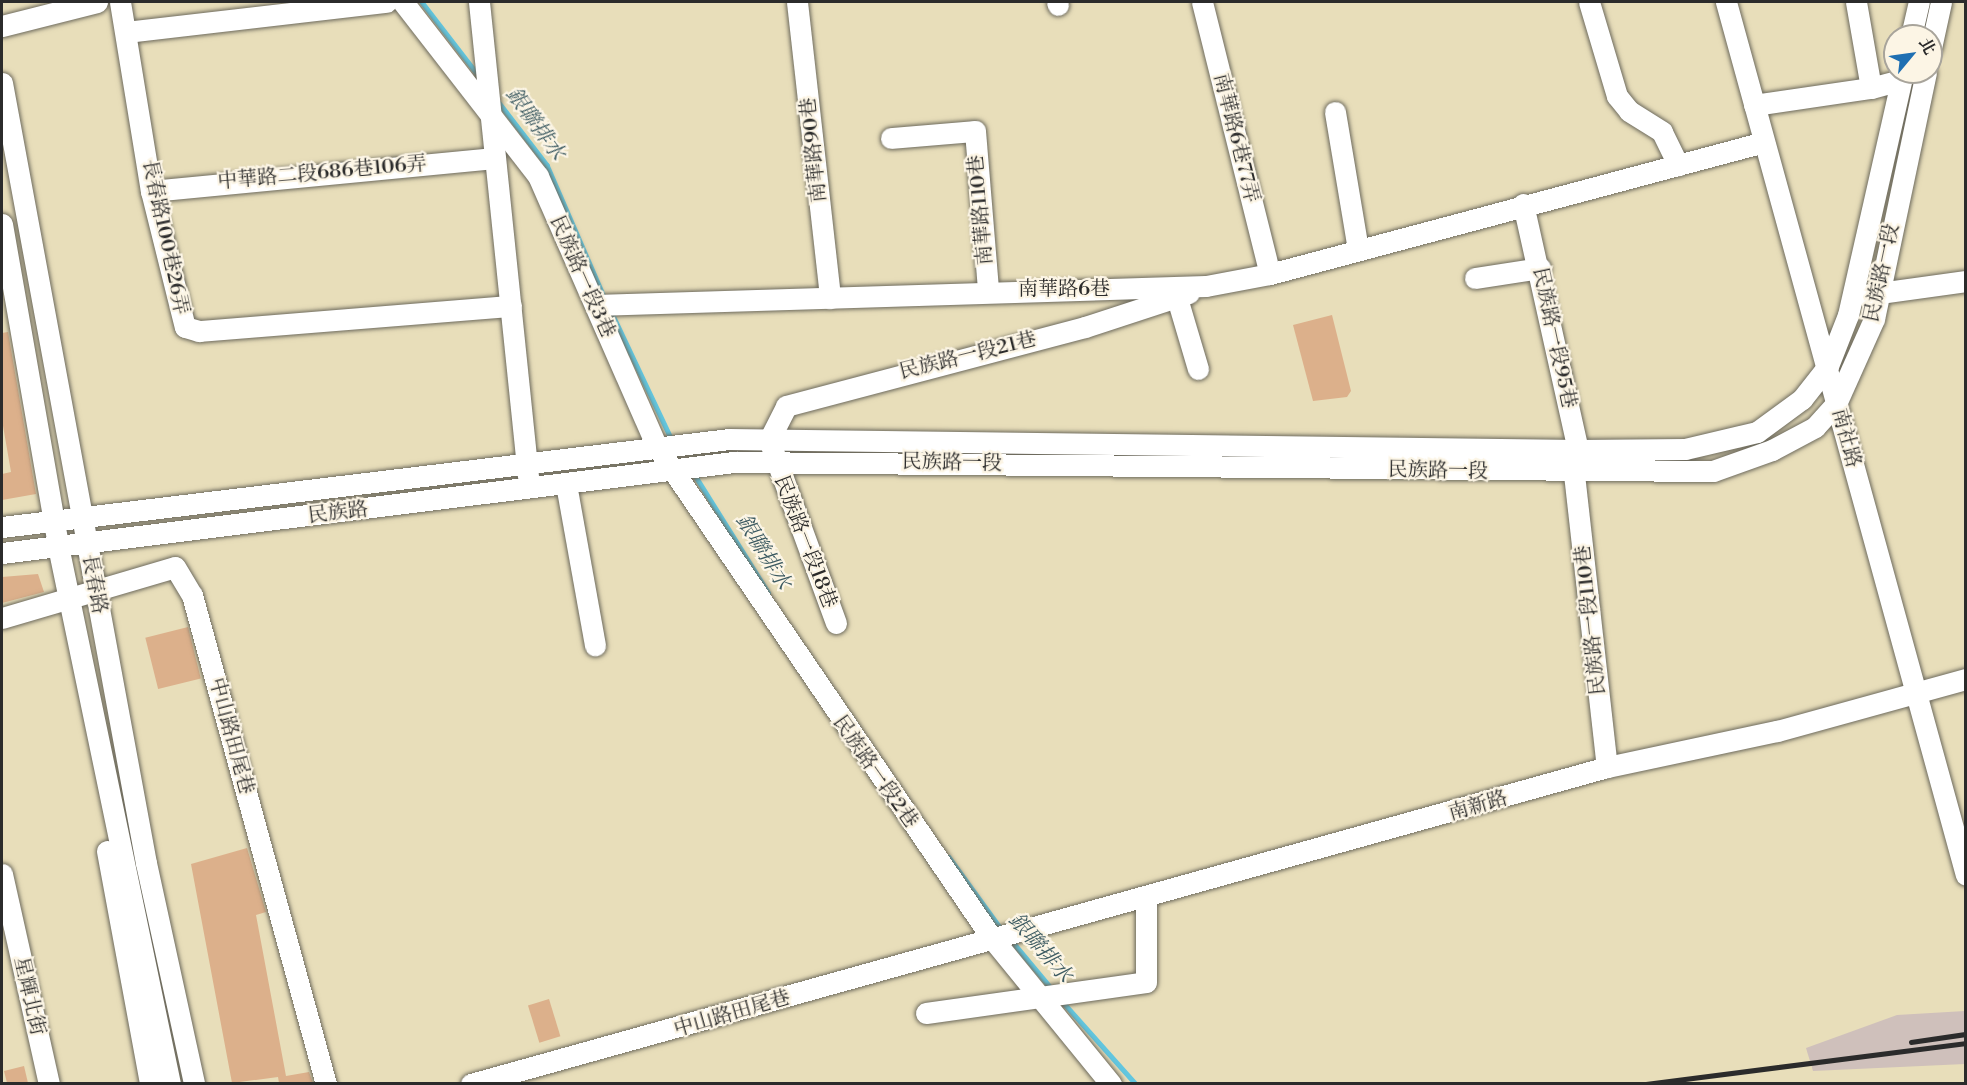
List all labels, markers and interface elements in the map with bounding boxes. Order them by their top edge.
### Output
north arrow [1883,24,1943,84]
text: 北 [1914,34,1940,58]
street label: 南華路6巷77弄 [1208,71,1264,205]
water label: 銀聯排水 [500,83,570,165]
street label: 南華路90巷 [797,96,831,204]
street label: 中華路二段686巷106弄 [216,152,428,194]
street label: 南華路110巷 [964,154,998,266]
street label: 長春路100巷26弄 [137,157,193,317]
street label: 民族路一段3巷 [544,212,620,342]
street label: 民族路一段 [1860,222,1904,324]
street label: 民族路一段95巷 [1527,265,1581,411]
street label: 南華路6巷 [1018,277,1110,301]
street label: 民族路一段21巷 [897,327,1039,385]
street label: 南社路 [1827,406,1865,470]
street label: 民族路一段 [902,450,1002,476]
street label: 民族路一段 [1388,458,1488,484]
street label: 民族路一段18巷 [769,472,841,612]
street label: 民族路 [307,497,369,529]
water label: 銀聯排水 [730,510,796,594]
street label: 民族路一段110巷 [1571,544,1611,696]
street label: 長春路 [76,552,112,616]
street label: 中山路田尾巷 [204,675,258,797]
street label: 民族路一段2巷 [827,711,923,833]
street label: 南新路 [1446,786,1510,826]
water label: 銀聯排水 [1003,908,1077,988]
street label: 星輝北街 [8,954,50,1038]
street label: 中山路田尾巷 [671,986,793,1042]

